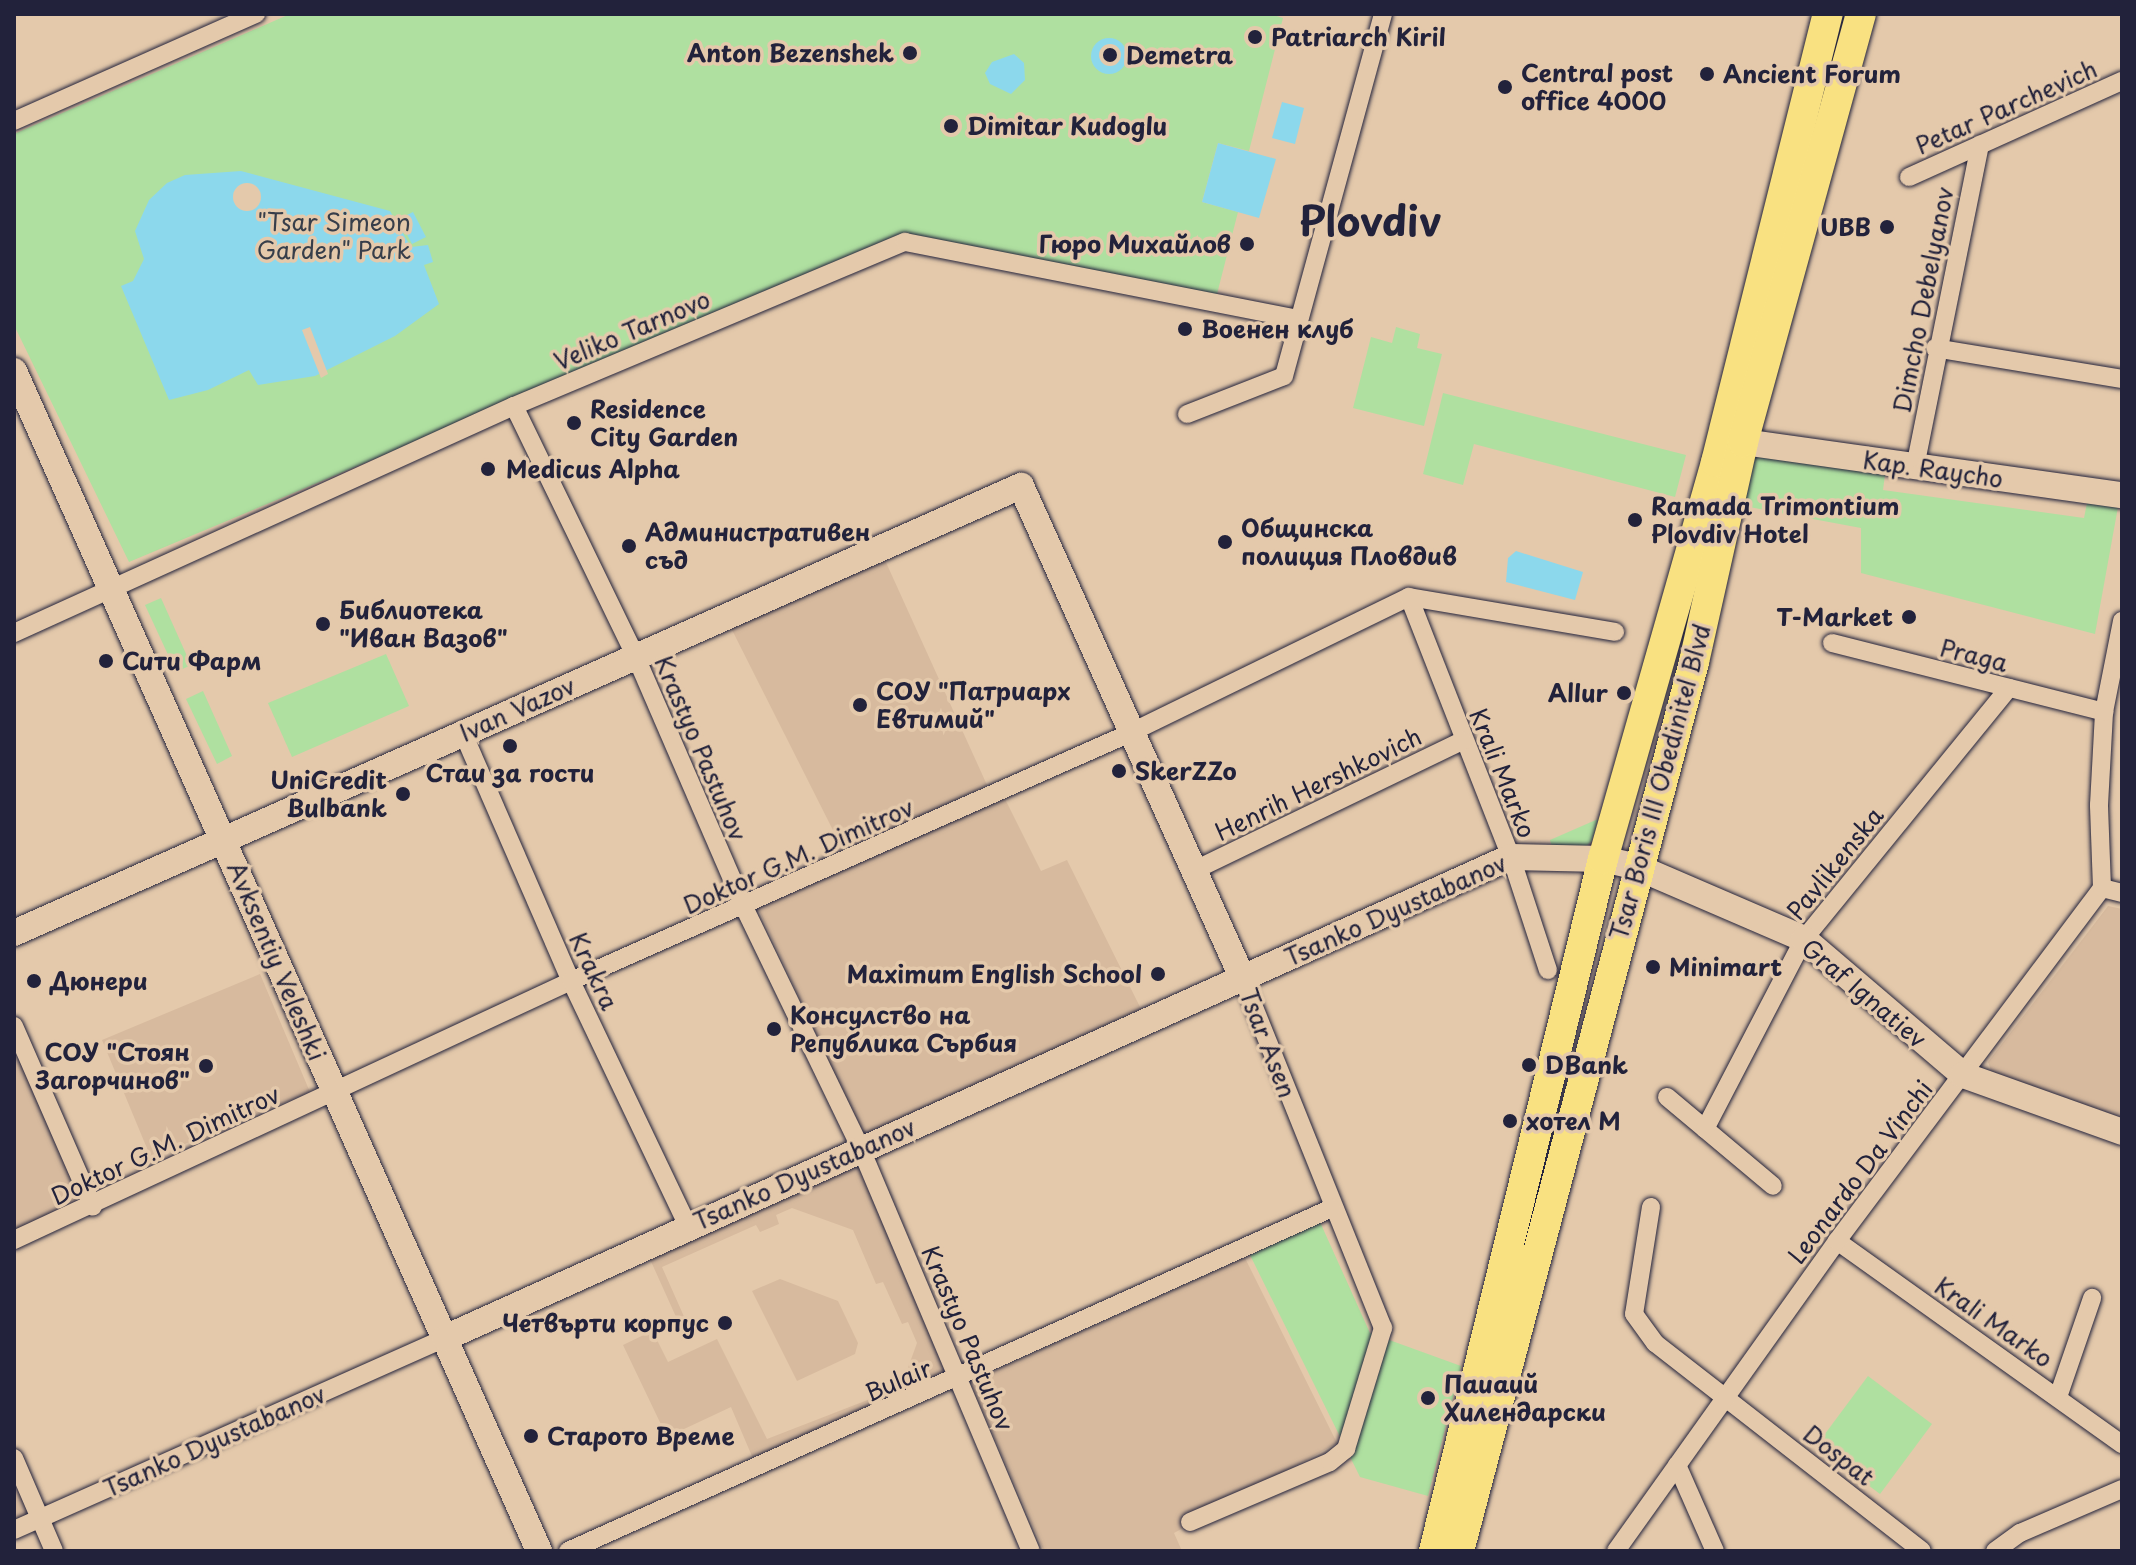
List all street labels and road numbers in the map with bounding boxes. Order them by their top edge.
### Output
street label: Petar Parchevich [1911,54,2101,160]
street label: Dimcho Debelyanov [1887,185,1959,415]
street label: Veliko Tarnovo [549,284,715,376]
street label: Kap. Raycho [1861,445,2005,493]
street label: Tsar Boris III Obedinitel Blvd [1604,621,1716,943]
street label: Praga [1937,633,2011,677]
street label: Krastyo Pastuhov [649,650,753,846]
street label: Ivan Vazov [456,671,578,747]
street label: Krali Marko [1464,703,1542,843]
street label: Henrih Hershkovich [1211,722,1425,846]
street label: Doktor G.M. Dimitrov [678,792,918,920]
street label: Pavlikenska [1781,801,1889,925]
street label: Tsanko Dyustabanov [1279,848,1511,972]
street label: Avksentiy Veleshki [222,857,332,1065]
street label: Krakra [564,928,624,1014]
street label: Graf Ignatiev [1795,932,1933,1054]
street label: Tsar Asen [1234,984,1302,1102]
street label: Leonardo Da Vinchi [1781,1073,1939,1271]
street label: Doktor G.M. Dimitrov [46,1079,284,1211]
street label: Tsanko Dyustabanov [688,1112,920,1236]
street label: Krastyo Pastuhov [916,1240,1020,1436]
street label: Krali Marko [1929,1270,2059,1374]
street label: Bulair [860,1353,936,1407]
street label: Tsanko Dyustabanov [98,1379,330,1503]
street label: Dospat [1798,1419,1880,1491]

